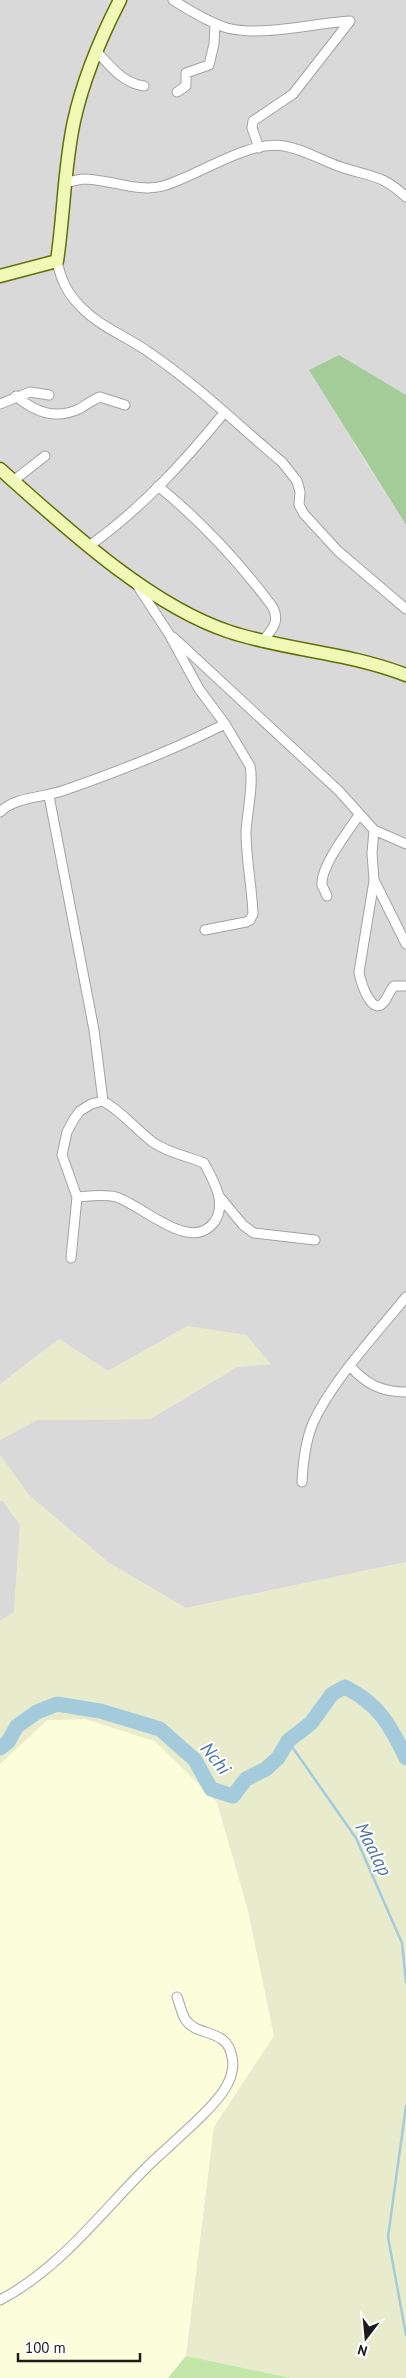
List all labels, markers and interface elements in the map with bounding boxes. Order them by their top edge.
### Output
water label: Nchi [196,1737,237,1780]
water label: Maalap [350,1818,398,1880]
north arrow [341,2313,391,2363]
scale bar [18,2330,140,2362]
text: 100 m [25,2338,66,2357]
text: N [356,2341,369,2360]

